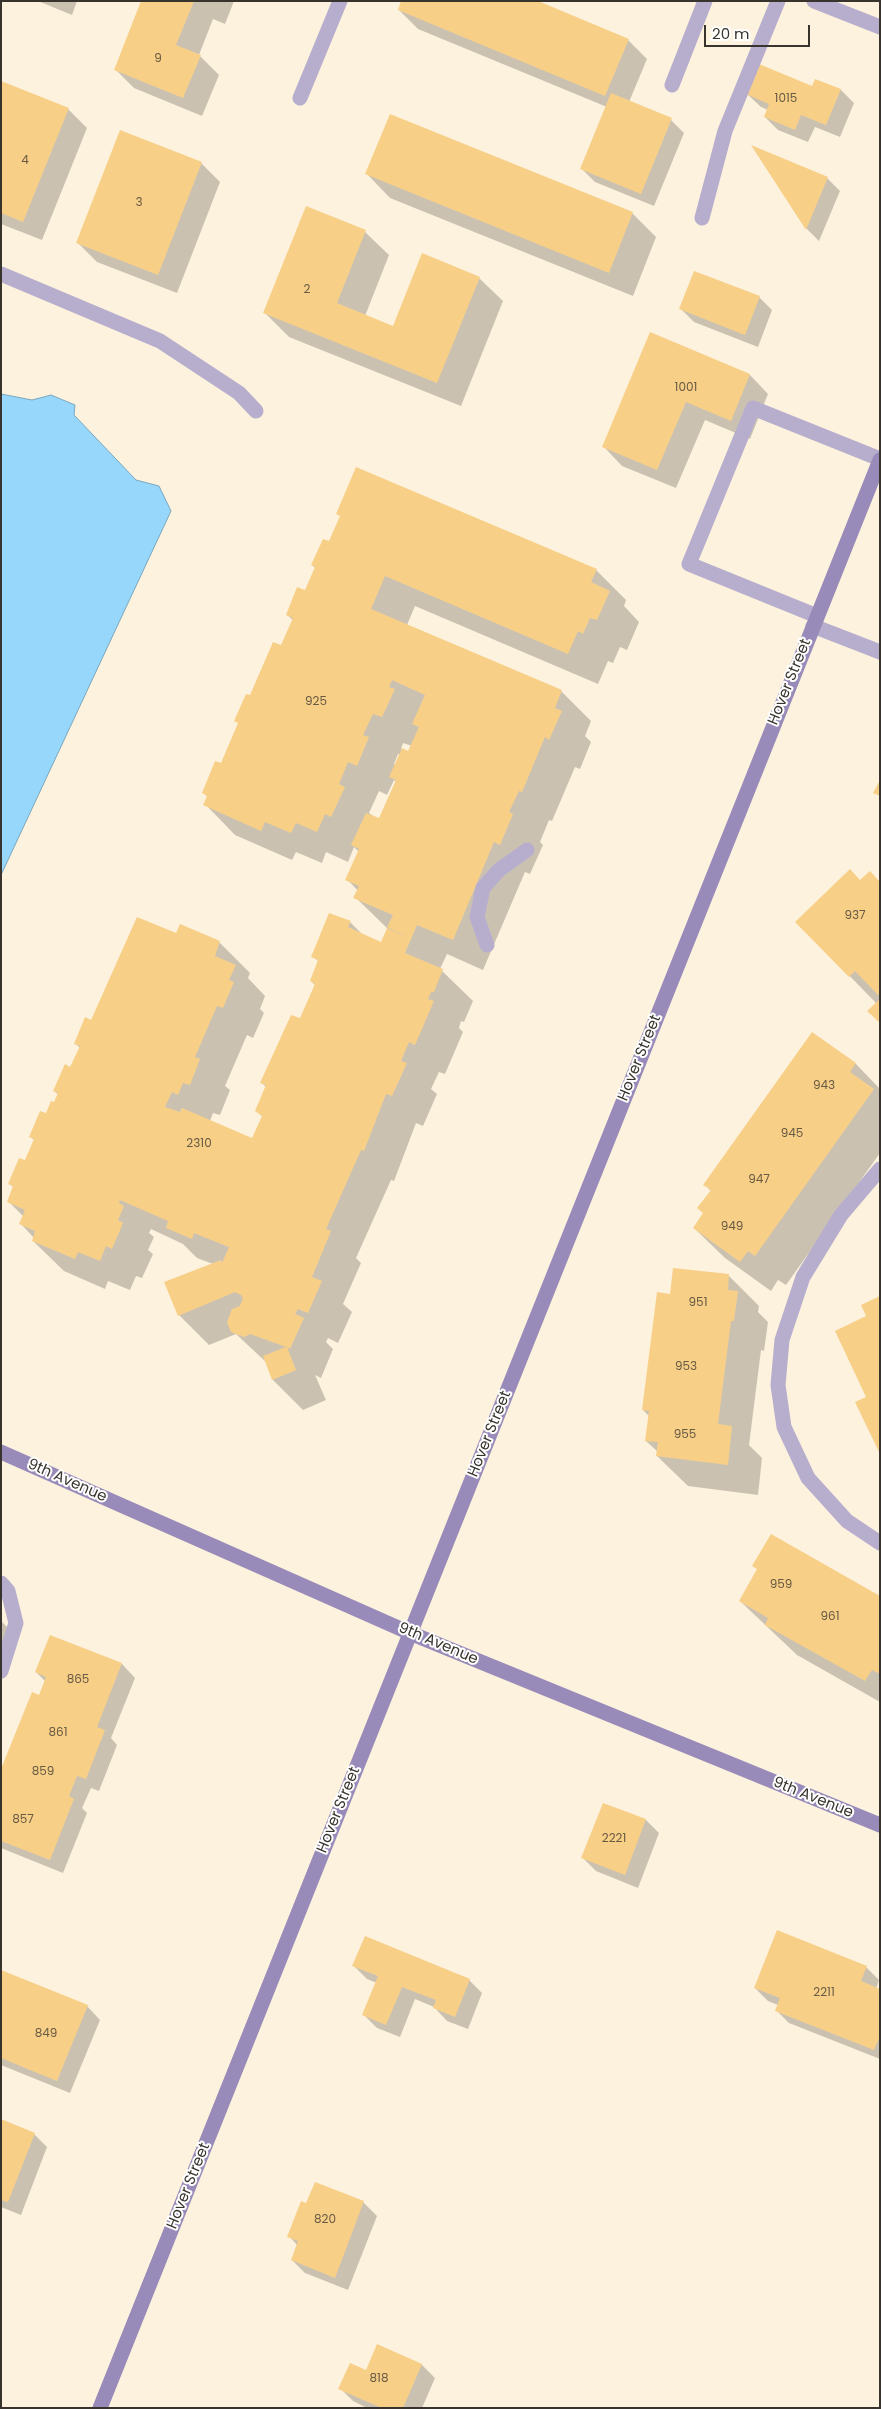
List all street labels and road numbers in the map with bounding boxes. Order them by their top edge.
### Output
street label: Hover Street [765,636,815,728]
street label: Hover Street [615,1012,665,1104]
street label: Hover Street [465,1388,515,1480]
street label: 9th Avenue [25,1456,109,1506]
street label: 9th Avenue [395,1619,481,1669]
street label: Hover Street [314,1764,364,1856]
street label: 9th Avenue [770,1774,856,1822]
street label: Hover Street [164,2140,214,2232]

